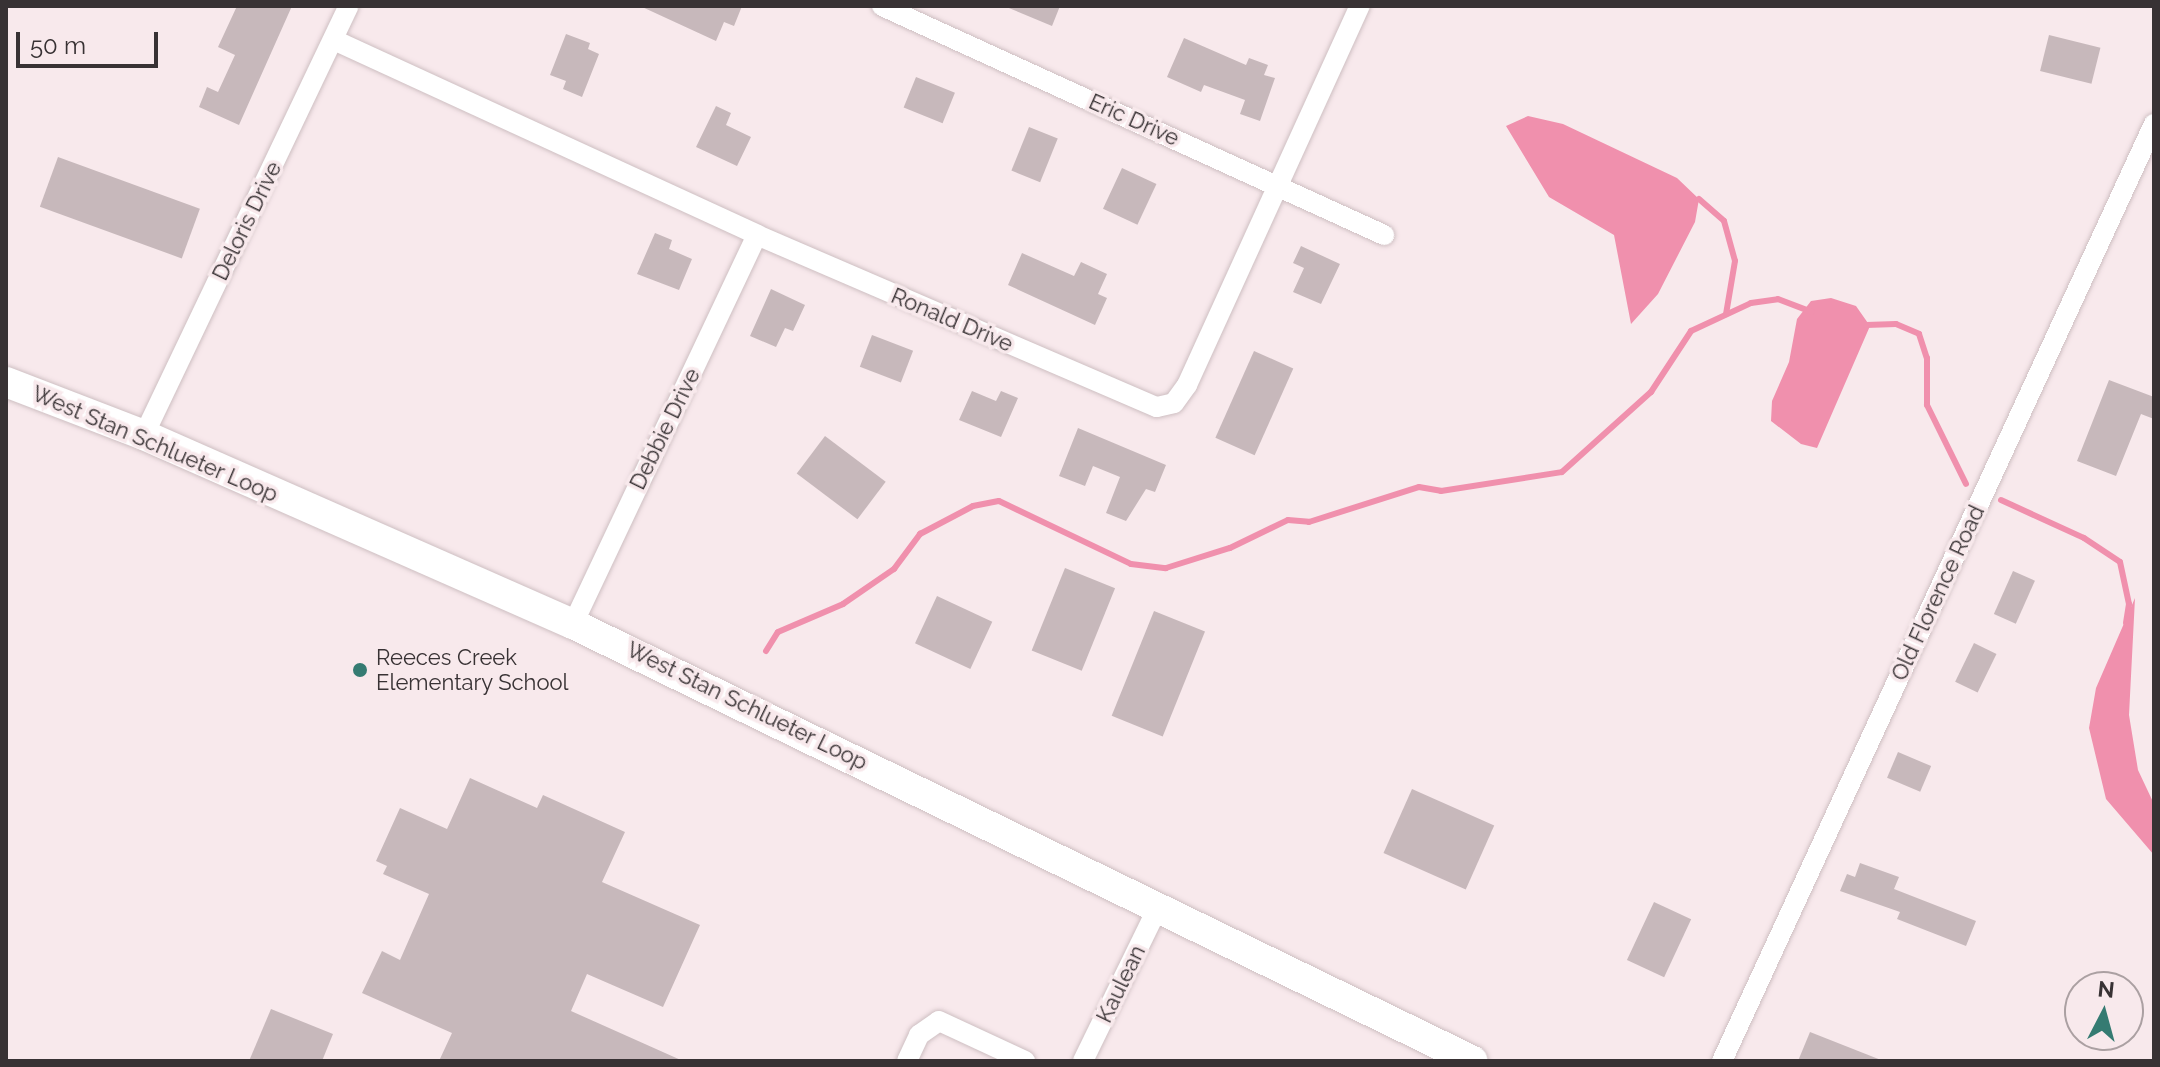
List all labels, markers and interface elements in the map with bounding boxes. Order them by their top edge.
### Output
scale bar [20,16,162,66]
text: 50 m [30,31,86,60]
street label: Eric Drive [1085,88,1183,152]
street label: Deloris Drive [207,157,287,285]
street label: Ronald Drive [887,283,1017,357]
street label: Debbie Drive [624,364,706,494]
street label: West Stan Schlueter Loop [28,380,282,508]
street label: Old Florence Road [1886,501,1990,685]
street label: West Stan Schlueter Loop [622,636,872,776]
place label: Reeces Creek Elementary School [376,644,569,696]
marker: Reeces Creek Elementary School [351,661,369,679]
street label: Kaulean [1091,941,1151,1027]
north arrow [2064,971,2144,1051]
text: N [2097,975,2116,1003]

